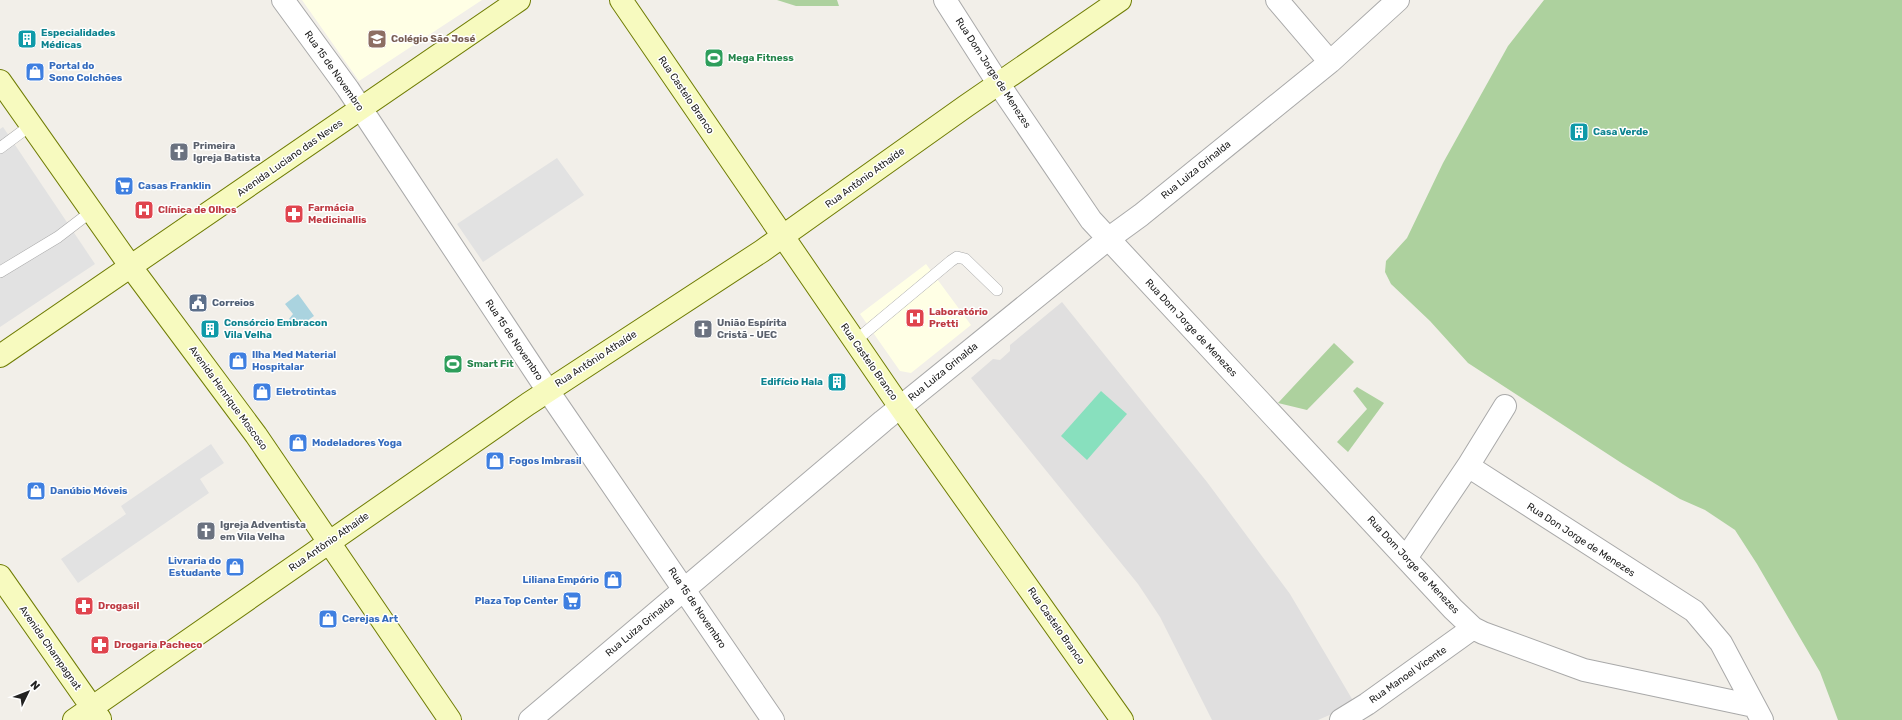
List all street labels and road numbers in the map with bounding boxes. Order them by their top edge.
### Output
street label: Rua Dom Jorge de Menezes [953,16,1033,130]
street label: Rua 15 de Novembro [302,29,366,114]
street label: Rua Castelo Branco [656,54,717,136]
street label: Avenida Luciano das Neves [235,117,345,199]
street label: Rua Luiza Grinalda [1159,138,1233,202]
street label: Rua Antônio Athaíde [823,145,907,211]
street label: Rua Dom Jorge de Menezes [1143,277,1239,379]
street label: Rua 15 de Novembro [482,297,546,383]
street label: Rua Castelo Branco [838,321,900,403]
street label: Rua Antônio Athaíde [553,328,639,390]
street label: Rua Luiza Grinalda [906,340,980,404]
street label: Avenida Henrique Moscoso [186,344,270,453]
street label: Rua Don Jorge de Menezes [1525,501,1637,579]
street label: Rua Antônio Athaíde [287,510,372,574]
street label: Rua Dom Jorge de Menezes [1365,514,1461,616]
street label: Rua 15 de Novembro [665,565,729,651]
street label: Rua Castelo Branco [1025,585,1087,667]
street label: Rua Luiza Grinalda [603,595,677,659]
street label: Avenida Champagnat [16,604,84,692]
street label: Rua Manoel Vicente [1367,644,1449,706]

